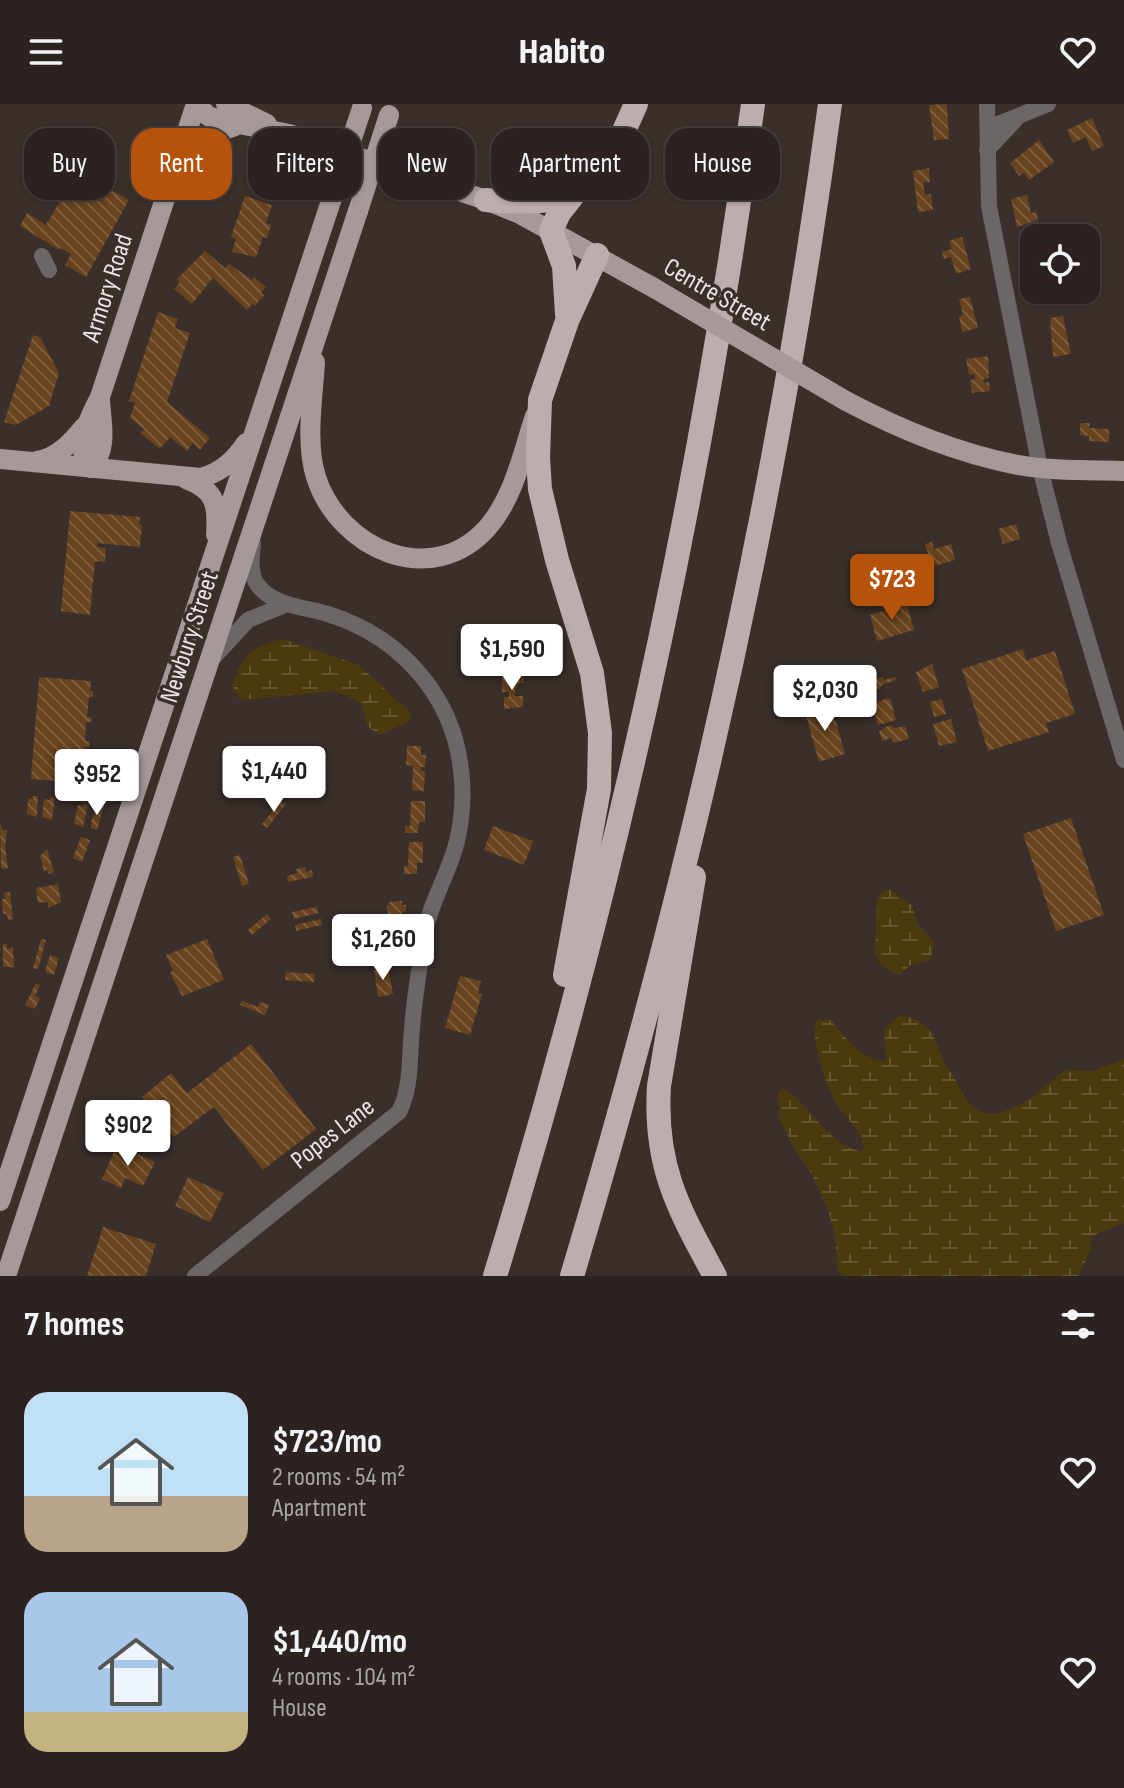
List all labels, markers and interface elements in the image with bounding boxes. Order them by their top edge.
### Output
icon: menu [24,30,68,74]
icon: heart [1056,30,1100,74]
text: Habito [519,31,605,74]
chip: Buy [24,128,115,200]
chip: Rent [131,128,232,200]
chip: Filters [248,128,362,200]
chip: New [378,128,475,200]
chip: Apartment [491,128,649,200]
chip: House [665,128,780,200]
map controls [1020,224,1100,304]
button: locate [1020,224,1100,304]
street label: Armory Road [76,230,140,347]
street label: Centre Street [658,252,776,338]
pin: $723 [845,554,939,622]
text: $723 [868,564,916,595]
street label: Newbury Street [154,567,226,707]
pin: $1,590 [447,624,577,692]
text: $1,590 [479,634,545,665]
pin: $2,030 [760,665,890,733]
text: $2,030 [792,675,858,706]
pin: $1,440 [209,746,339,814]
pin: $952 [50,749,144,817]
text: $1,440 [241,756,307,787]
text: $952 [73,759,121,790]
pin: $1,260 [318,914,448,982]
text: $1,260 [350,924,416,955]
street label: Popes Lane [285,1092,381,1176]
pin: $902 [81,1100,175,1168]
text: $902 [103,1110,153,1141]
icon: filters [1056,1302,1100,1346]
text: 7 homes [24,1304,124,1345]
text: $723/mo [272,1421,382,1462]
icon: home [88,1424,184,1520]
icon: heart [1056,1450,1100,1494]
text: 2 rooms · 54 m² [272,1462,405,1493]
text: Apartment [272,1493,366,1524]
text: $1,440/mo [272,1621,407,1662]
icon: home [88,1624,184,1720]
icon: heart [1056,1650,1100,1694]
text: 4 rooms · 104 m² [272,1662,416,1693]
text: House [272,1693,327,1724]

